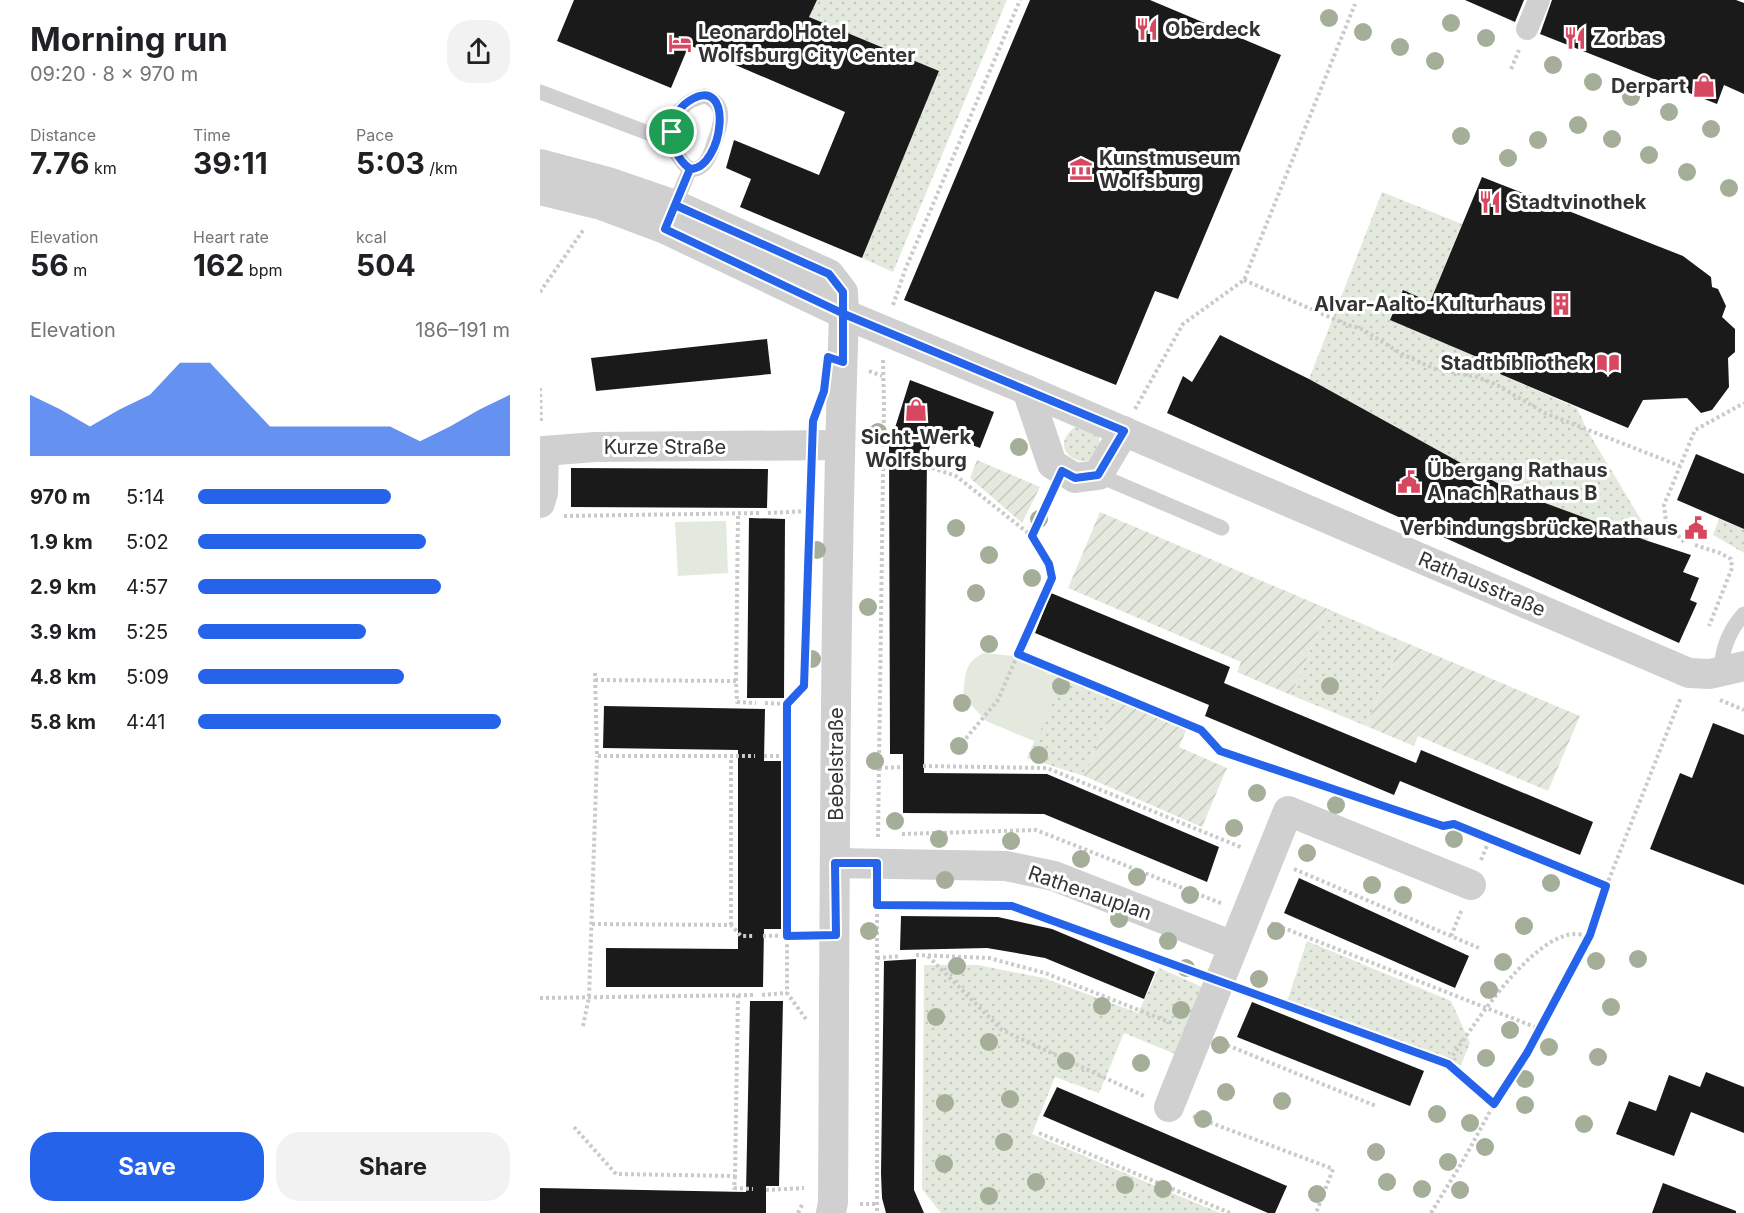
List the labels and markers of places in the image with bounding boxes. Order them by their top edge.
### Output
restaurant icon: Oberdeck [1134,16,1160,42]
place label: Oberdeck [1165,17,1261,41]
place label: Leonardo Hotel Wolfsburg City Center [698,20,915,67]
restaurant icon: Zorbas [1562,25,1588,51]
place label: Zorbas [1593,26,1663,50]
hotel icon: Leonardo Hotel Wolfsburg City Center [667,30,693,56]
shop icon: Derpart [1691,73,1717,99]
place label: Derpart [1611,74,1686,98]
pin [646,106,697,157]
place label: Kunstmuseum Wolfsburg [1099,146,1241,193]
museum icon: Kunstmuseum Wolfsburg [1068,156,1094,182]
restaurant icon: Stadtvinothek [1477,189,1503,215]
place label: Stadtvinothek [1508,190,1647,214]
building icon: Alvar-Aalto-Kulturhaus [1548,291,1574,317]
place label: Alvar-Aalto-Kulturhaus [1314,292,1543,316]
library icon: Stadtbibliothek [1595,350,1621,376]
place label: Stadtbibliothek [1441,351,1590,375]
shop icon: Sicht-Werk Wolfsburg [903,397,929,423]
place label: Sicht-Werk Wolfsburg [861,425,972,472]
place label: Übergang Rathaus A nach Rathaus B [1427,458,1608,505]
public building icon: Übergang Rathaus A nach Rathaus B [1396,469,1422,495]
public building icon: Verbindungsbrücke Rathaus [1683,515,1709,541]
place label: Verbindungsbrücke Rathaus [1400,516,1678,540]

